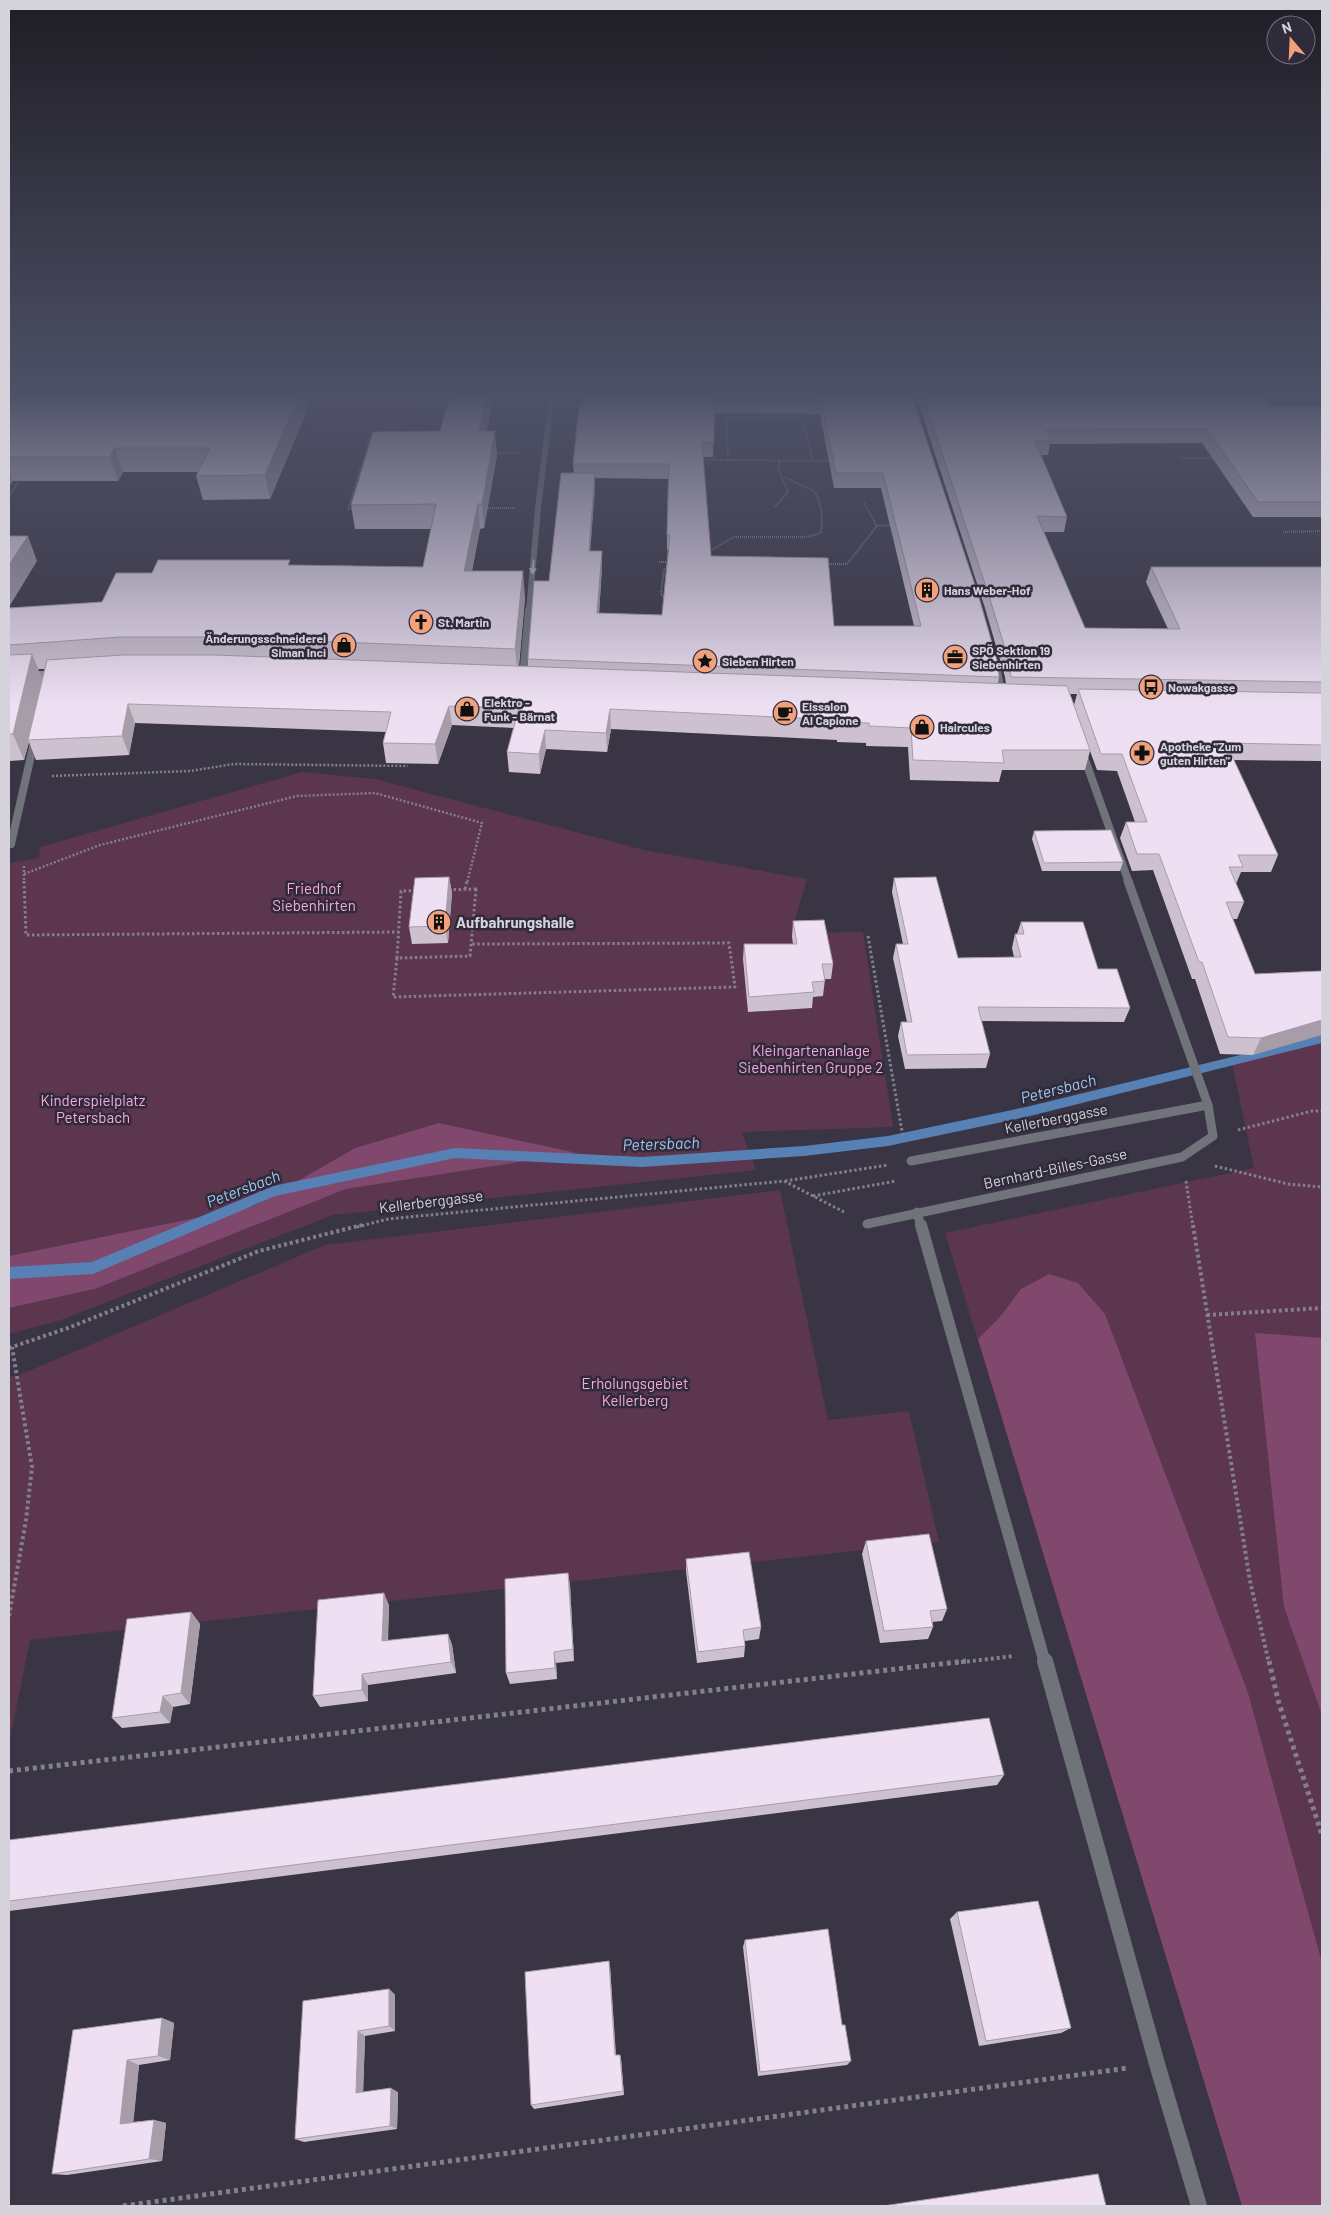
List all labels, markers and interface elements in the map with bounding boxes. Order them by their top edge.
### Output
north arrow [1266,15,1316,65]
text: N [1279,18,1294,37]
one-way arrow [529,559,537,575]
building icon: Hans Weber-Hof [914,577,940,603]
place label: Hans Weber-Hof [944,583,1031,597]
church icon: St. Martin [408,609,434,635]
place label: St. Martin [438,615,489,629]
place label: Änderungsschneiderei Siman Inci [205,631,326,659]
shop icon: Änderungsschneiderei Siman Inci [331,632,357,658]
place label: SPÖ Sektion 19 Siebenhirten [972,643,1050,671]
office icon: SPÖ Sektion 19 Siebenhirten [942,644,968,670]
place icon: Sieben Hirten [692,648,718,674]
place label: Sieben Hirten [722,654,794,668]
bus stop icon: Nowakgasse [1138,674,1164,700]
place label: Nowakgasse [1168,680,1236,694]
place label: Elektro - Funk - Bärnat [484,695,556,723]
shop icon: Elektro - Funk - Bärnat [454,696,480,722]
place label: Eissalon Al Capione [802,699,859,727]
cafe icon: Eissalon Al Capione [772,700,798,726]
shop icon: Haircules [909,714,935,740]
place label: Haircules [940,720,990,734]
place label: Apotheke "Zum guten Hirten" [1160,739,1241,767]
pharmacy icon: Apotheke "Zum guten Hirten" [1129,740,1155,766]
park label: Friedhof Siebenhirten [272,879,356,914]
building icon: Aufbahrungshalle [426,909,452,935]
place label: Aufbahrungshalle [456,913,574,931]
park label: Kleingartenanlage Siebenhirten Gruppe 2 [739,1041,883,1076]
water label: Petersbach [1018,1069,1098,1107]
park label: Kinderspielplatz Petersbach [41,1091,146,1126]
street label: Kellerberggasse [1003,1099,1109,1137]
water label: Petersbach [622,1132,700,1154]
street label: Bernhard-Billes-Gasse [982,1144,1128,1192]
water label: Petersbach [204,1165,282,1211]
street label: Kellerberggasse [378,1186,484,1216]
park label: Erholungsgebiet Kellerberg [582,1374,688,1409]

